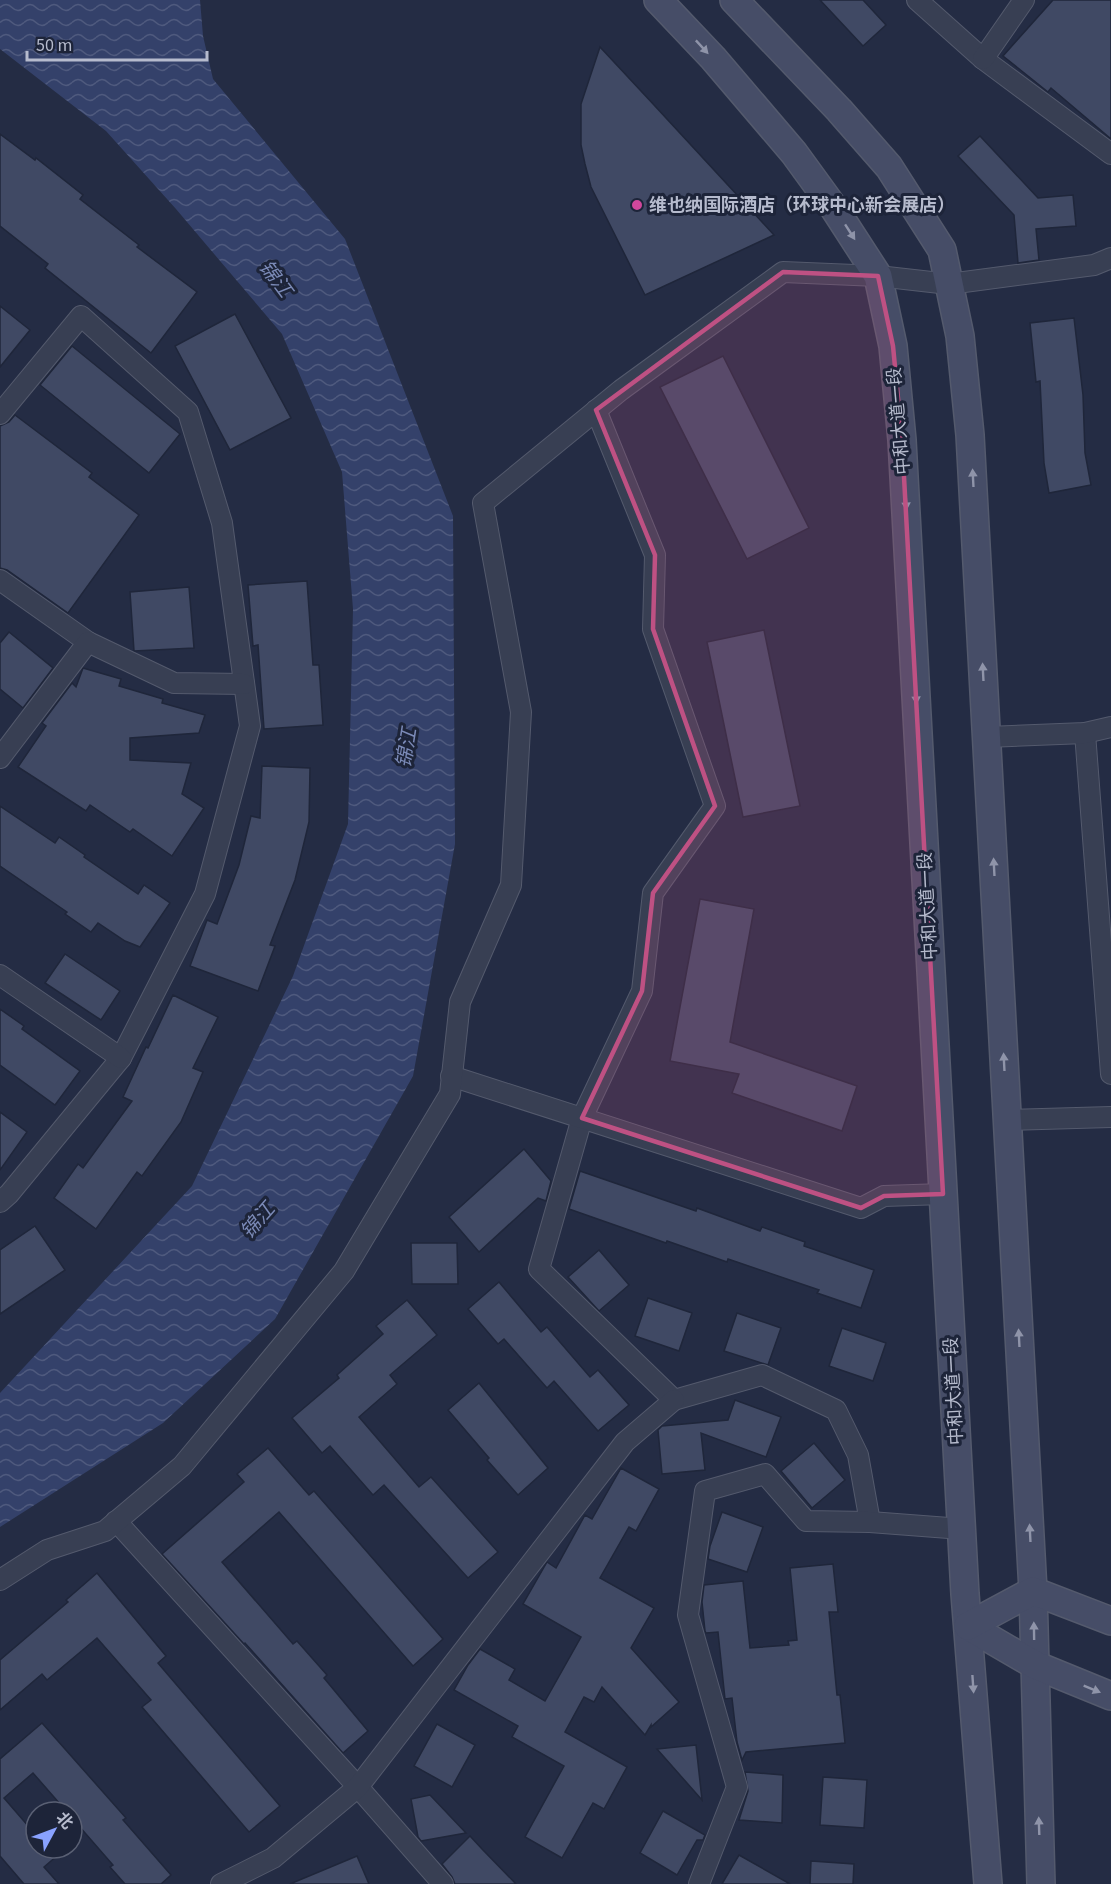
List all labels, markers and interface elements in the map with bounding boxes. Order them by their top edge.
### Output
scale bar [27,24,207,62]
text: 50 m [36,33,72,58]
one-way arrow [695,40,709,54]
place label: 维也纳国际酒店（环球中心新会展店） [649,193,955,218]
marker: 维也纳国际酒店（环球中心新会展店） [630,198,644,212]
one-way arrow [844,224,855,240]
water label: 锦江 [252,255,299,305]
street label: 中和大道一段 [882,366,916,476]
one-way arrow [968,468,977,487]
one-way arrow [901,491,910,510]
one-way arrow [979,663,988,682]
one-way arrow [912,686,921,705]
water label: 锦江 [390,724,424,770]
street label: 中和大道一段 [913,851,943,961]
one-way arrow [989,858,998,877]
one-way arrow [1000,1052,1009,1071]
water label: 锦江 [234,1195,283,1245]
one-way arrow [1015,1328,1024,1347]
street label: 中和大道一段 [939,1336,969,1446]
one-way arrow [1025,1523,1034,1542]
one-way arrow [1029,1621,1039,1640]
one-way arrow [968,1674,977,1693]
one-way arrow [1084,1684,1102,1694]
north arrow [24,1800,84,1860]
text: 北 [51,1808,78,1834]
one-way arrow [1034,1816,1044,1835]

